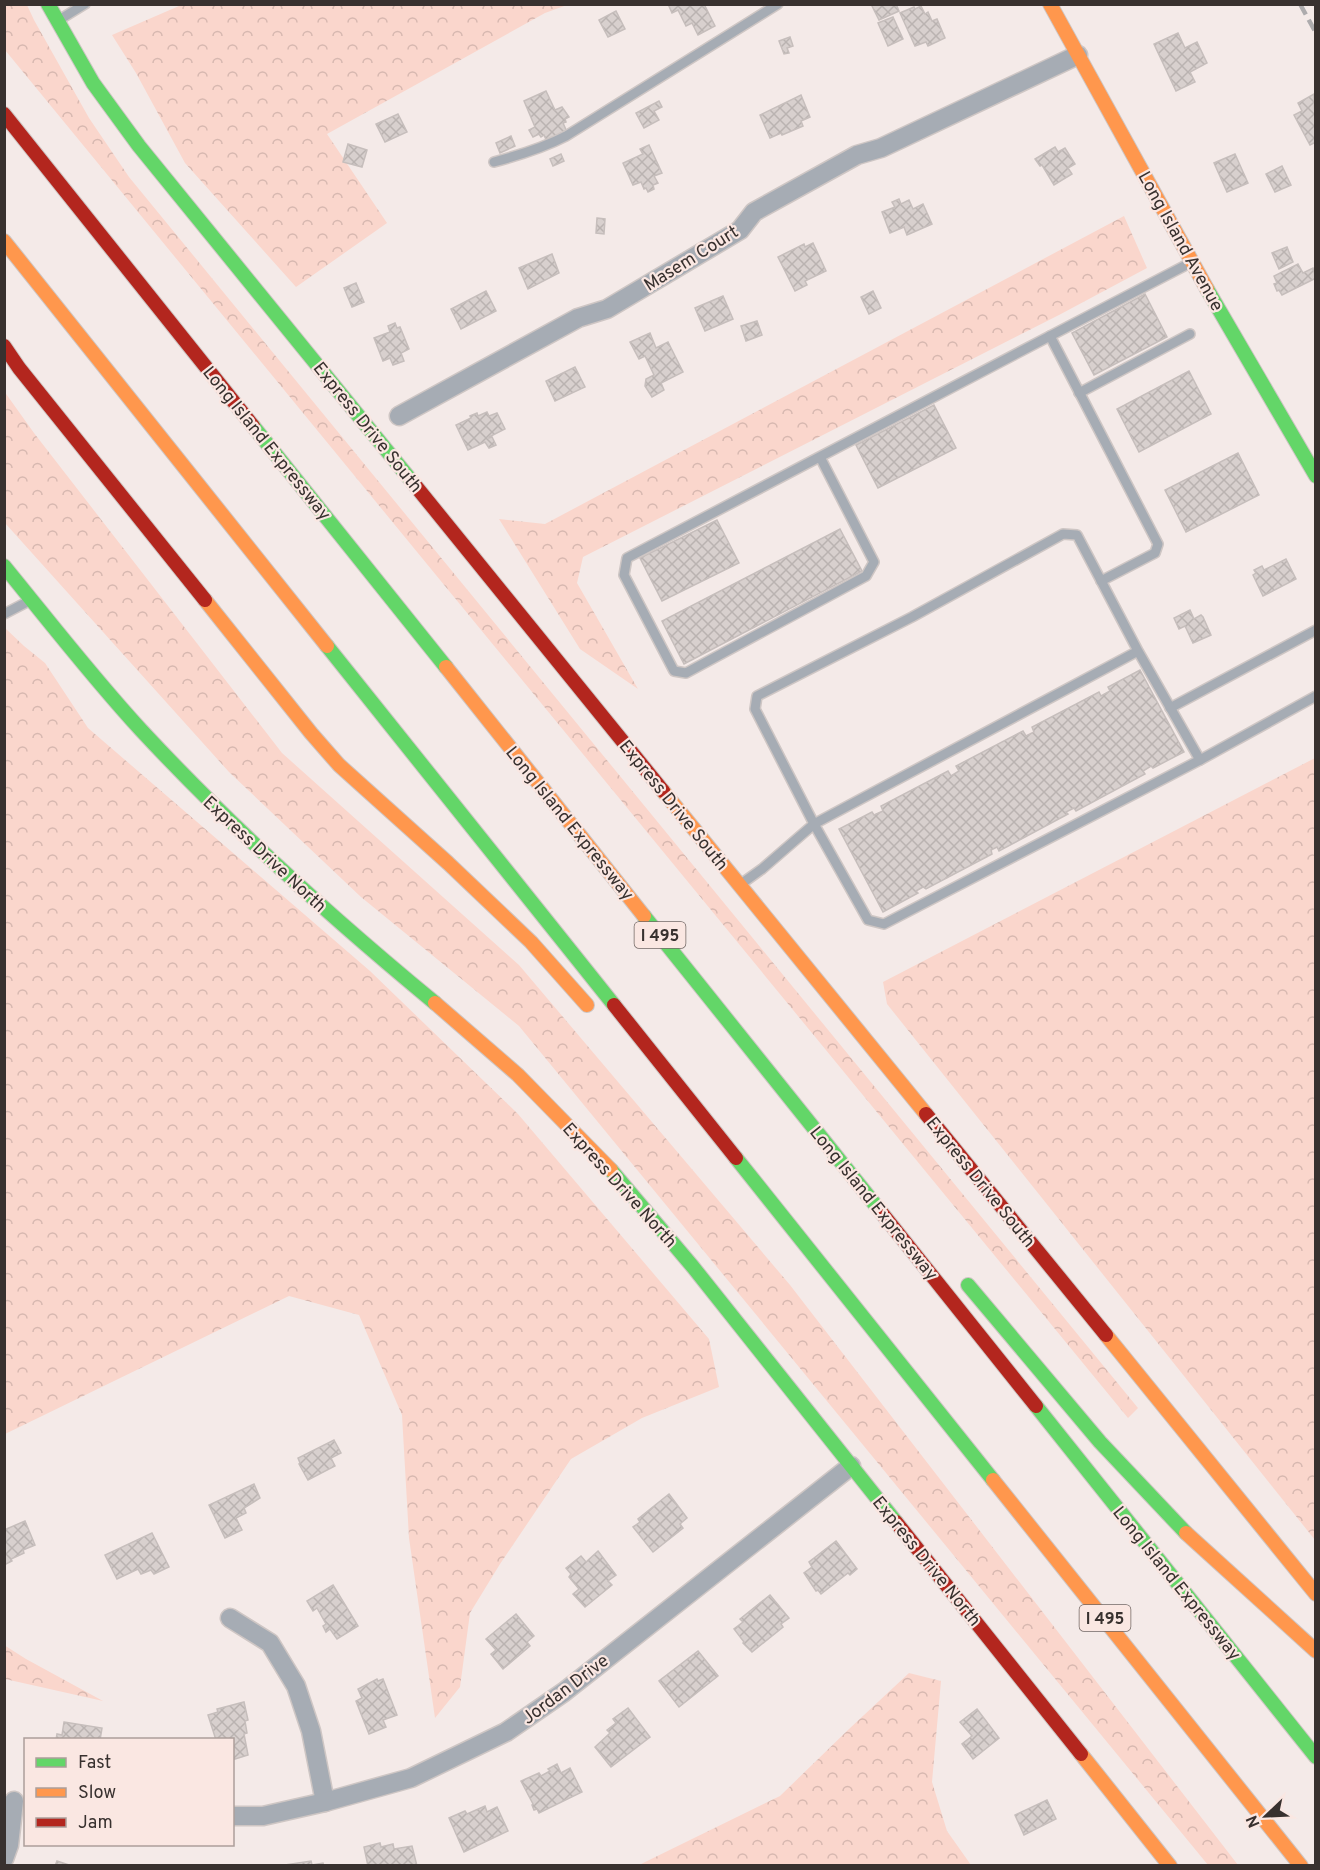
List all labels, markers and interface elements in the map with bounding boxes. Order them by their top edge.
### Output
street label: Long Island Avenue [1132,168,1228,316]
street label: Masem Court [640,221,743,297]
street label: Express Drive South [307,358,427,498]
street label: Long Island Expressway [197,362,335,526]
street label: Express Drive South [613,736,733,876]
street label: Long Island Expressway [500,742,638,906]
street label: Express Drive North [197,792,331,918]
road number: I 495 [634,922,686,948]
street label: Express Drive South [920,1113,1040,1253]
street label: Express Drive North [557,1119,681,1253]
street label: Long Island Expressway [804,1122,942,1286]
street label: Express Drive North [866,1492,985,1632]
street label: Long Island Expressway [1107,1502,1245,1666]
road number: I 495 [1080,1605,1130,1631]
street label: Jordan Drive [518,1650,614,1730]
legend [24,1738,234,1846]
text: Fast [78,1752,111,1775]
text: Slow [78,1782,116,1805]
north arrow [1236,1786,1296,1846]
text: Jam [78,1812,113,1835]
text: N [1243,1812,1265,1830]

